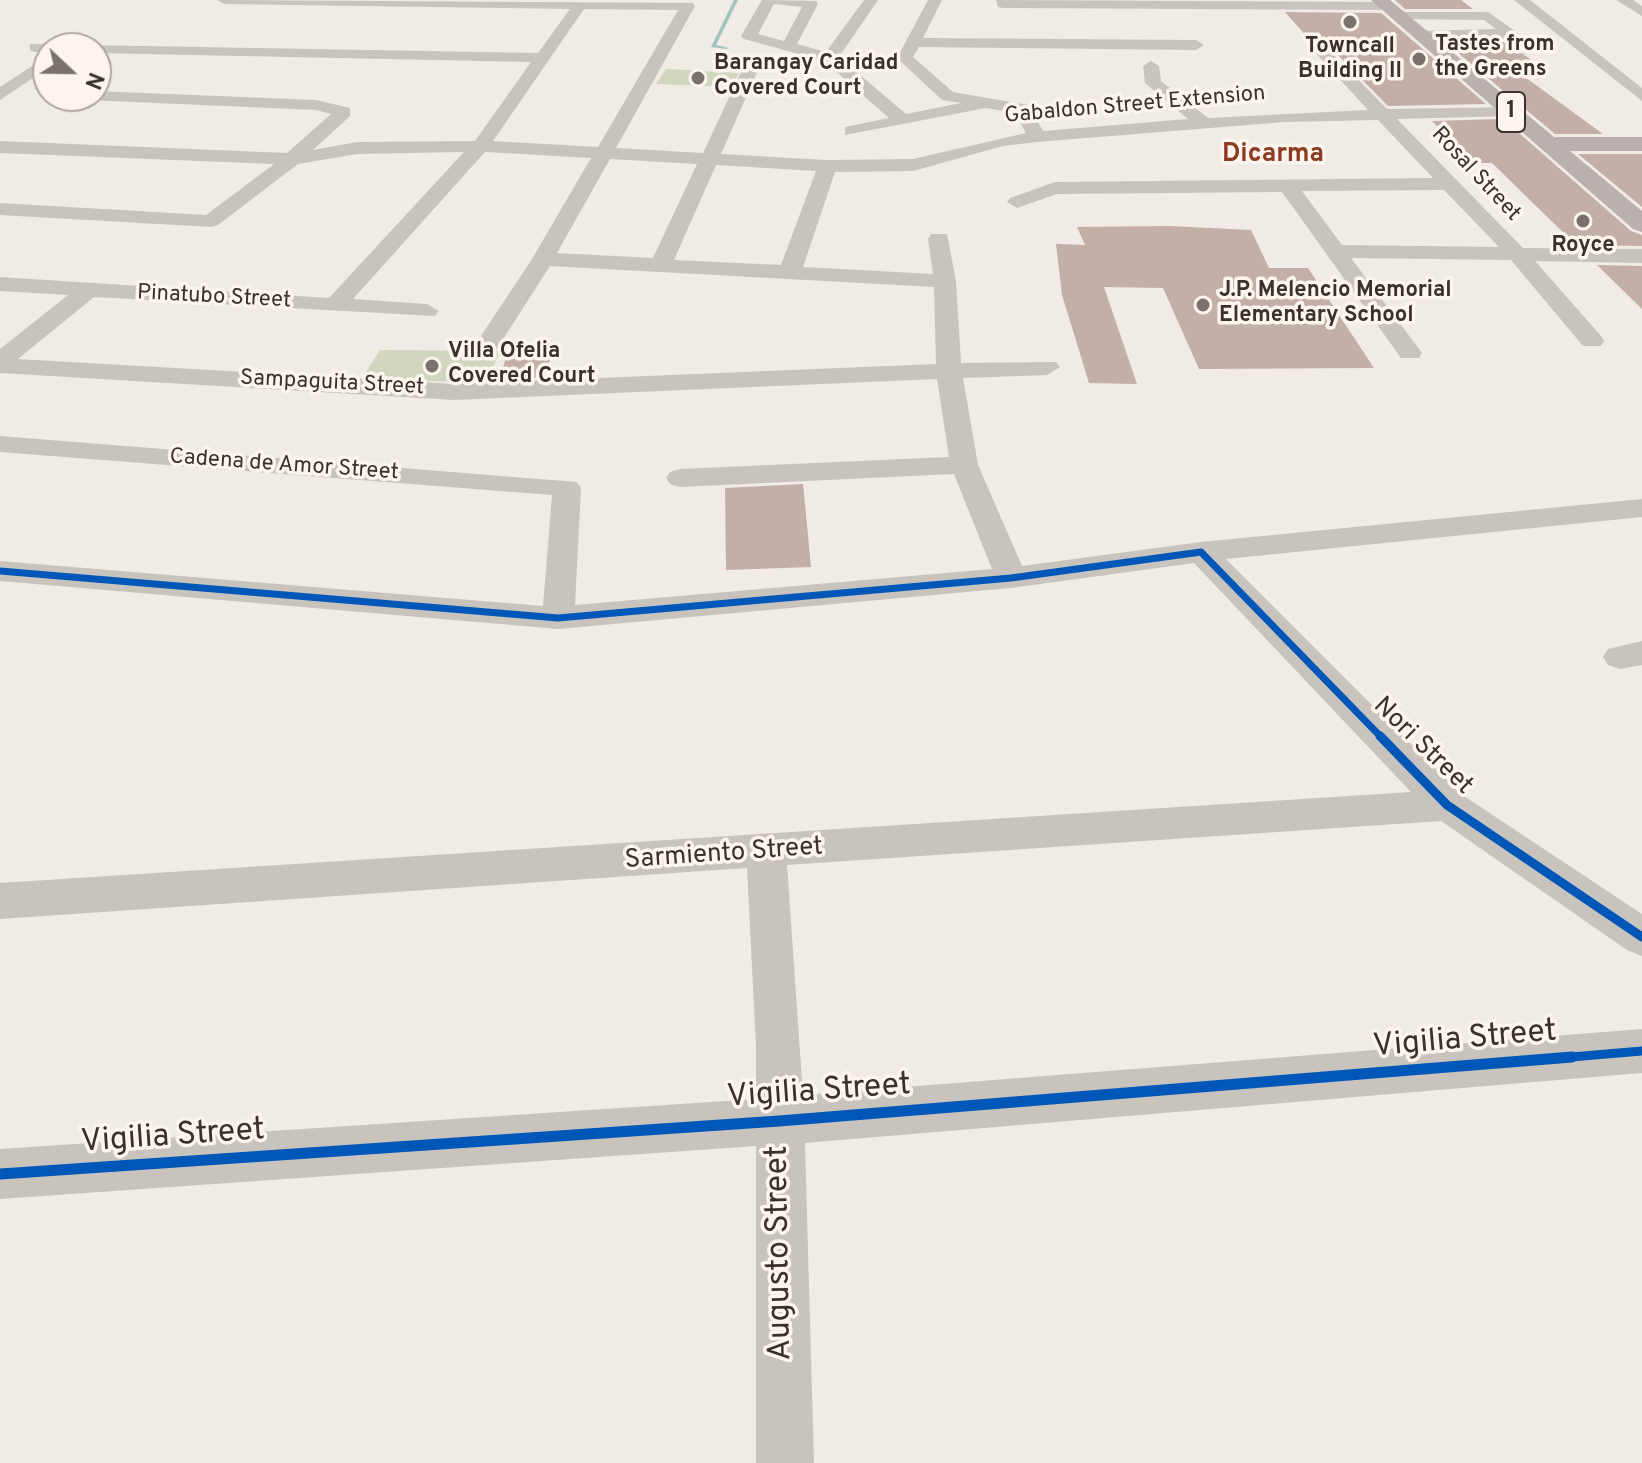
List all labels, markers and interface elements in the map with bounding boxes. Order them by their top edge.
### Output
marker: Towncall Building II [1341,13,1359,31]
north arrow [32,32,112,112]
place label: Tastes from the Greens [1435,33,1555,84]
place label: Towncall Building II [1298,35,1402,86]
marker: Tastes from the Greens [1410,50,1428,68]
place label: Barangay Caridad Covered Court [714,52,898,104]
text: N [77,68,108,93]
marker: Barangay Caridad Covered Court [689,69,707,87]
street label: Gabaldon Street Extension [1003,81,1267,131]
road number: 1 [1497,92,1525,132]
street label: Rosal Street [1425,122,1525,228]
district label: Dicarma [1222,140,1324,172]
marker: Royce [1574,212,1592,230]
place label: Royce [1551,234,1615,260]
place label: J.P. Melencio Memorial Elementary School [1219,279,1452,330]
street label: Pinatubo Street [136,281,292,315]
marker: J.P. Melencio Memorial Elementary School [1194,296,1212,314]
place label: Villa Ofelia Covered Court [448,340,595,392]
marker: Villa Ofelia Covered Court [423,357,441,375]
street label: Sampaguita Street [239,366,425,402]
street label: Cadena de Amor Street [169,445,399,487]
street label: Nori Street [1365,692,1479,802]
street label: Sarmiento Street [624,833,824,877]
street label: Vigilia Street [1372,1014,1558,1068]
street label: Vigilia Street [726,1067,912,1119]
street label: Vigilia Street [80,1112,266,1164]
street label: Augusto Street [760,1145,802,1361]

